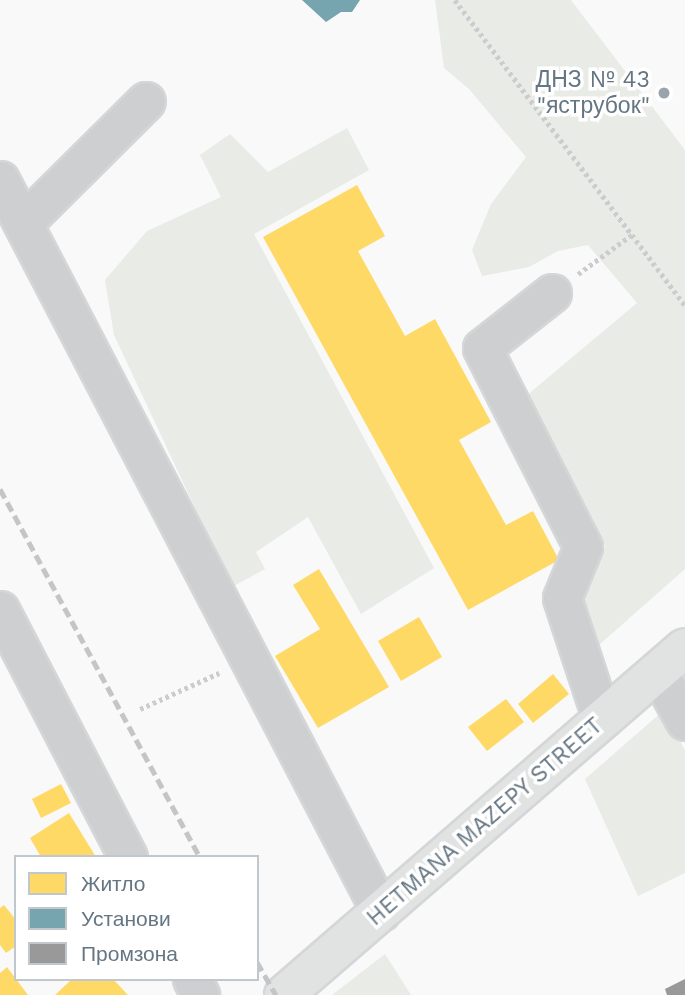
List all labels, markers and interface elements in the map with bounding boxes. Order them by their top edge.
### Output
place label: ДНЗ № 43 "яструбок" [536,66,650,120]
marker: ДНЗ № 43 "яструбок" [656,85,672,101]
street label: HETMANA MAZEPY STREET [361,711,609,933]
legend [14,855,259,981]
text: Житло [81,871,145,896]
text: Установи [81,906,171,931]
text: Промзона [81,941,178,966]

